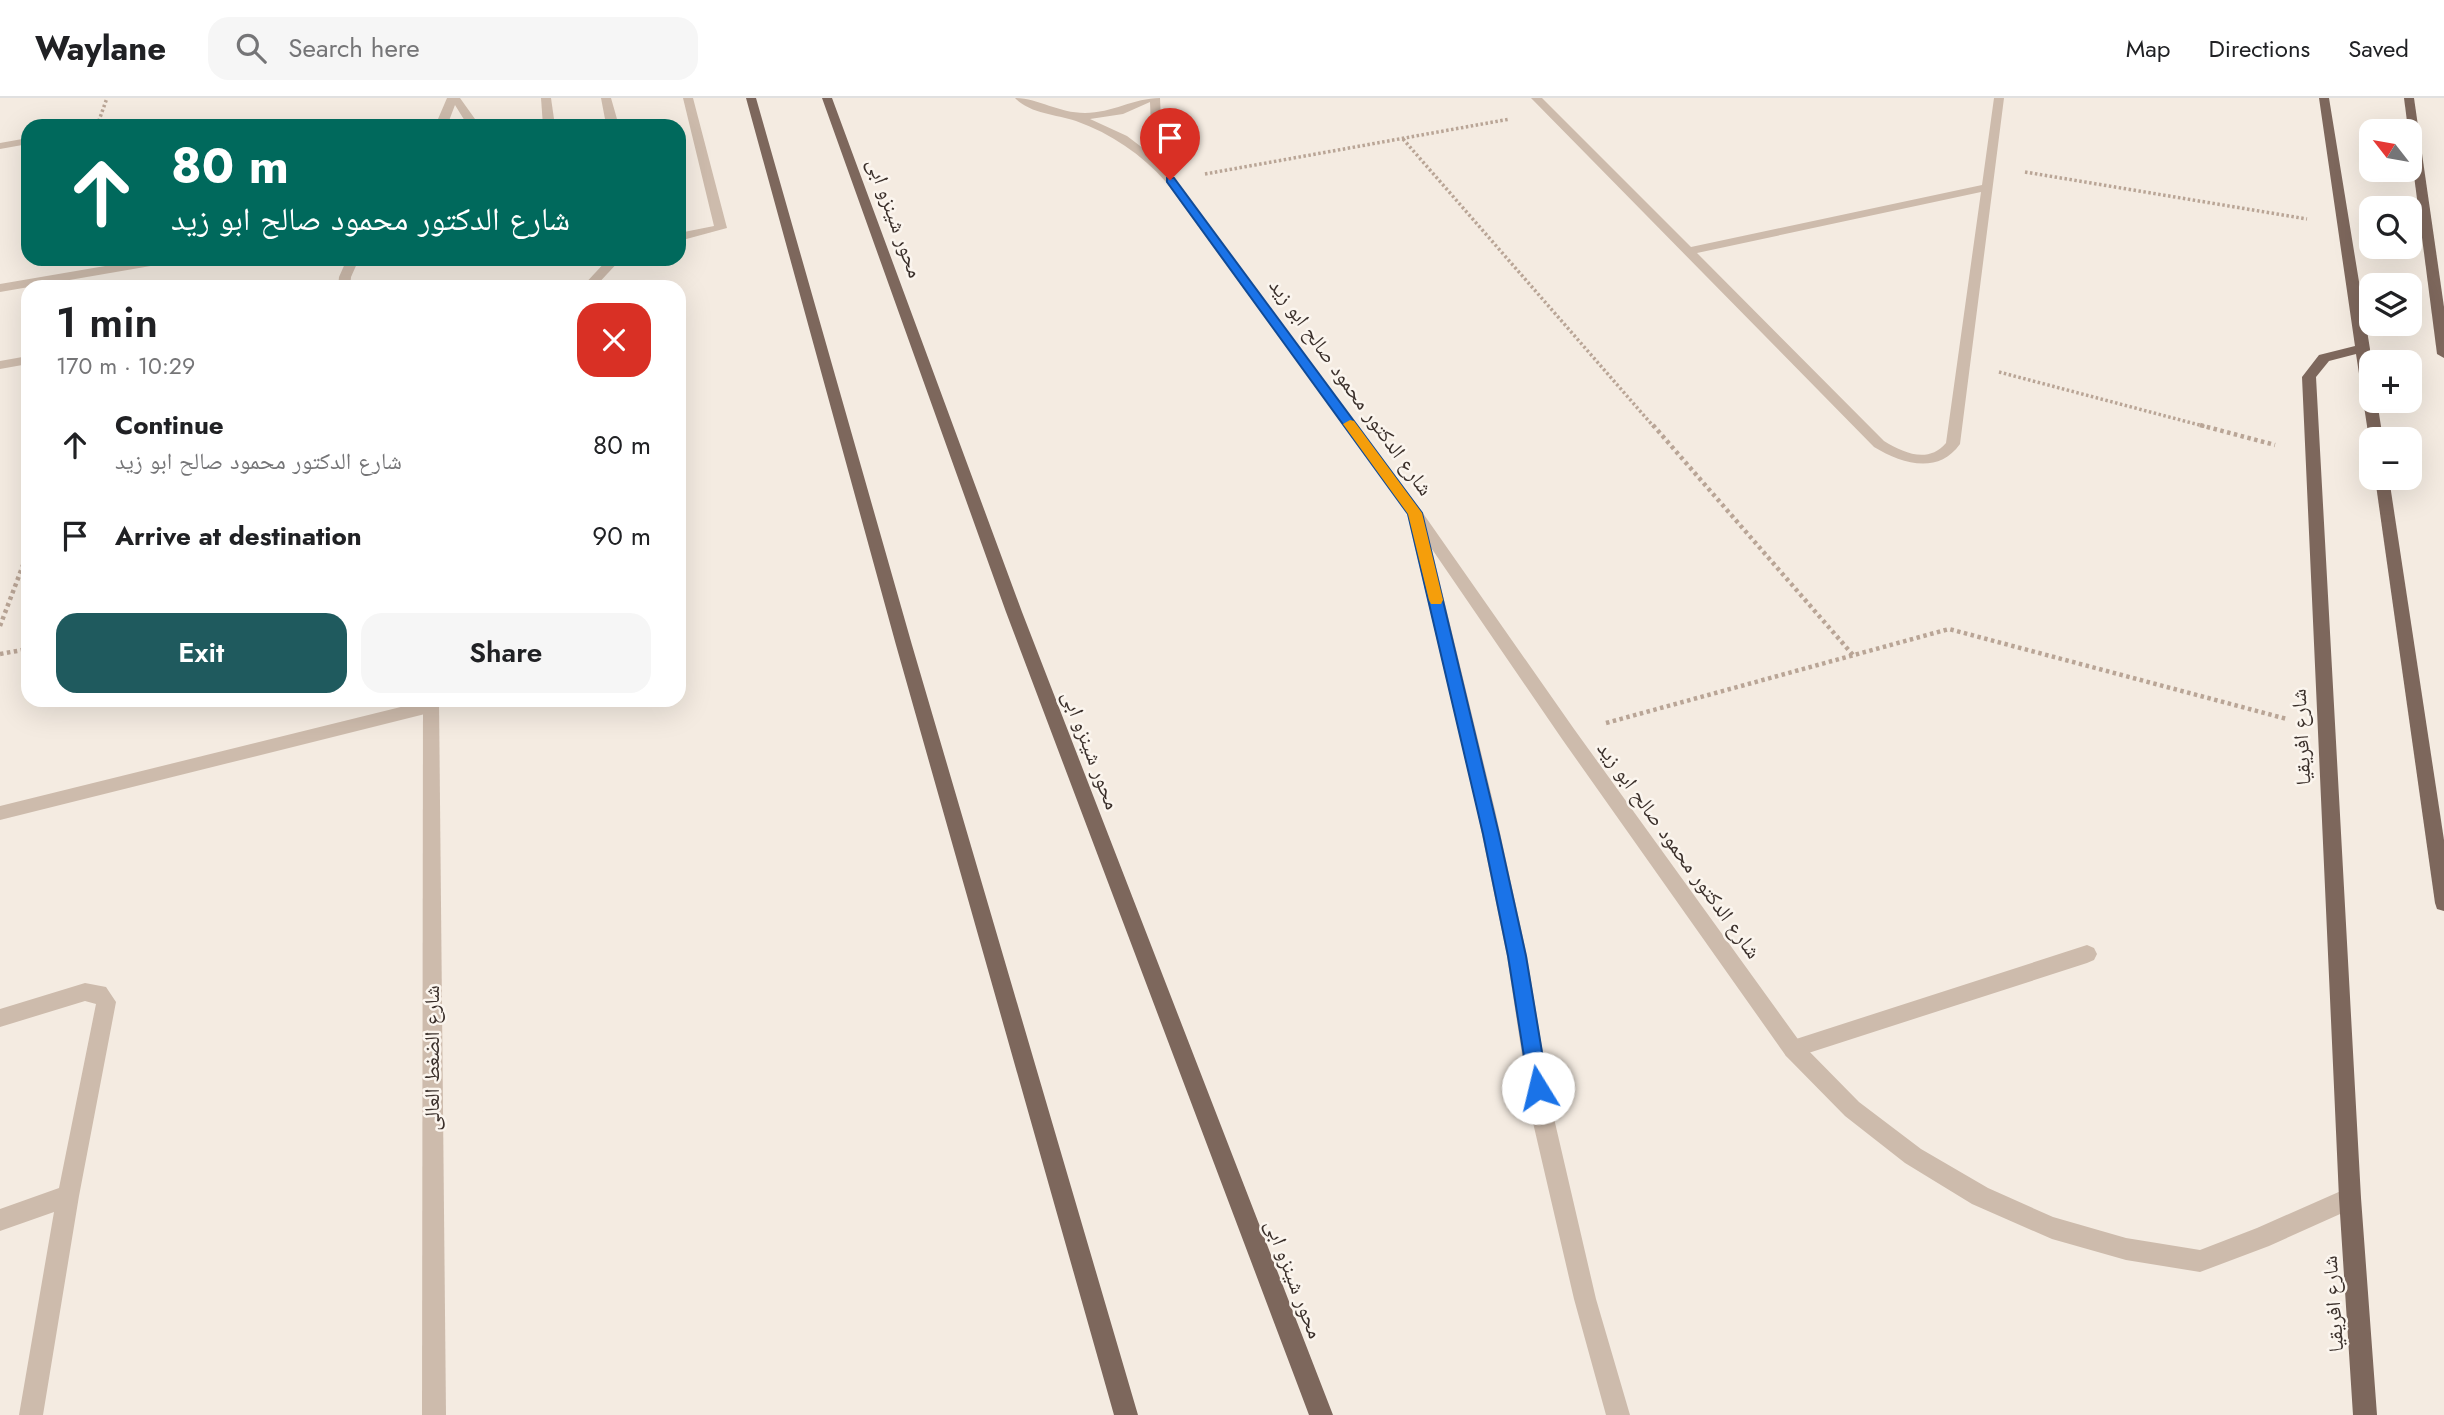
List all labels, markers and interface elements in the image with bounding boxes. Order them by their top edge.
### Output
search box [208,17,698,80]
text: Waylane [35,25,166,72]
icon: search [232,29,270,67]
text: Search here [288,29,420,67]
text: Map [2126,31,2171,66]
text: Directions [2209,31,2310,66]
text: Saved [2348,31,2409,66]
pin [1140,108,1200,180]
icon: arrive [1151,119,1189,157]
north arrow [2359,119,2422,182]
map controls [2359,119,2422,490]
text: 80 m [171,131,289,201]
icon: ahead [56,147,147,238]
street label: محور شينزو ابى [860,154,930,282]
text: شارع الدكتور محمود صالح ابو زيد [171,196,570,242]
button: search [2359,196,2422,259]
street label: شارع الدكتور محمود صالح ابو زيد [1262,272,1440,502]
button: layers [2359,273,2422,336]
text: 1 min [56,292,158,353]
button: close [577,303,651,377]
text: 170 m · 10:29 [56,349,195,383]
button: + [2359,350,2422,413]
text: Continue [115,406,224,444]
icon: ahead [56,426,94,464]
text: 80 m [593,426,651,464]
button: − [2359,427,2422,490]
text: شارع الدكتور محمود صالح ابو زيد [115,444,402,478]
icon: arrive [56,517,94,555]
text: Arrive at destination [115,517,362,555]
text: 90 m [592,517,651,555]
button: Exit [56,613,347,693]
button: Share [361,613,651,693]
street label: محور شينزو ابى [1055,686,1127,814]
street label: شارع افريقيا [2283,688,2319,786]
street label: شارع الدكتور محمود صالح ابو زيد [1590,735,1768,965]
street label: شارع الضغط العالى [417,985,447,1131]
position arrow [1501,1051,1575,1125]
street label: محور شينزو ابى [1258,1215,1330,1343]
street label: شارع افريقيا [2315,1255,2351,1353]

